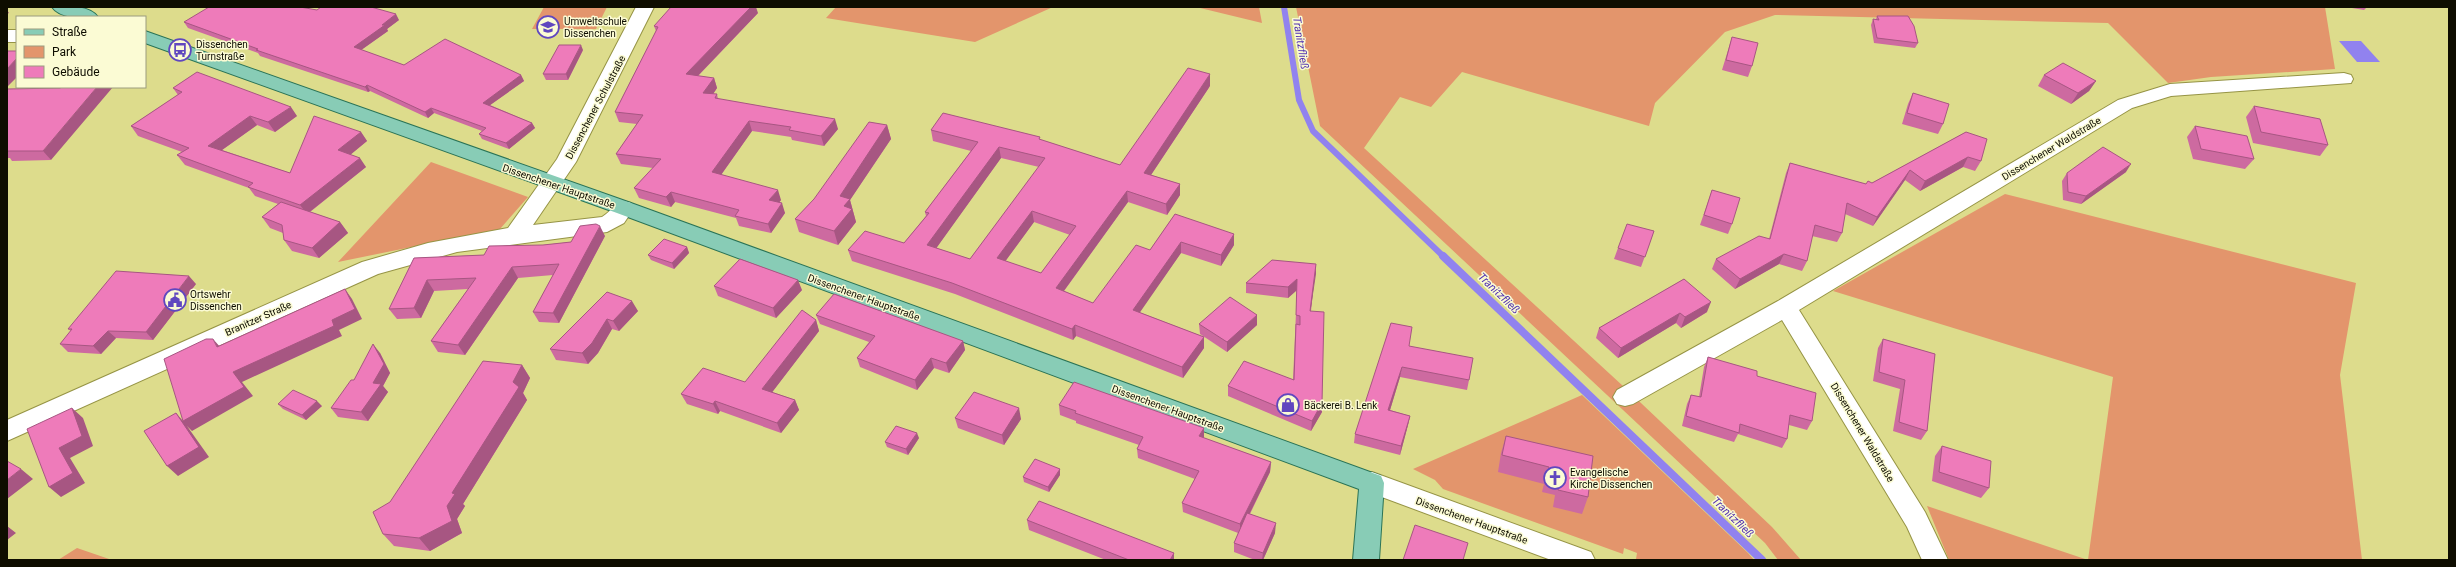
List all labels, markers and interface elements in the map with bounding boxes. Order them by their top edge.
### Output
school or university icon: Umweltschule Dissenchen [535,14,561,40]
legend [16,16,146,88]
place label: Umweltschule Dissenchen [564,16,627,39]
water label: Tranitzfließ [1290,16,1311,70]
text: Straße [52,25,87,39]
bus stop icon: Dissenchen Turnstraße [167,37,193,63]
place label: Dissenchen Turnstraße [196,39,248,62]
text: Park [52,45,77,59]
street label: Dissenchener Schulstraße [563,54,627,161]
text: Gebäude [52,65,100,79]
street label: Dissenchener Waldstraße [2000,115,2103,182]
street label: Dissenchener Hauptstraße [501,162,616,211]
water label: Tranitzfließ [1475,270,1522,316]
street label: Dissenchener Hauptstraße [806,272,921,323]
public building icon: Ortswehr Dissenchen [162,287,188,313]
place label: Ortswehr Dissenchen [190,289,242,312]
street label: Branitzer Straße [223,299,293,338]
street label: Dissenchener Waldstraße [1829,381,1896,484]
street label: Dissenchener Hauptstraße [1110,383,1225,434]
shop icon: Bäckerei B. Lenk [1275,392,1301,418]
place label: Bäckerei B. Lenk [1304,400,1378,411]
church icon: Evangelische Kirche Dissenchen [1542,465,1568,491]
place label: Evangelische Kirche Dissenchen [1570,467,1652,490]
water label: Tranitzfließ [1709,494,1756,540]
street label: Dissenchener Hauptstraße [1414,495,1529,546]

